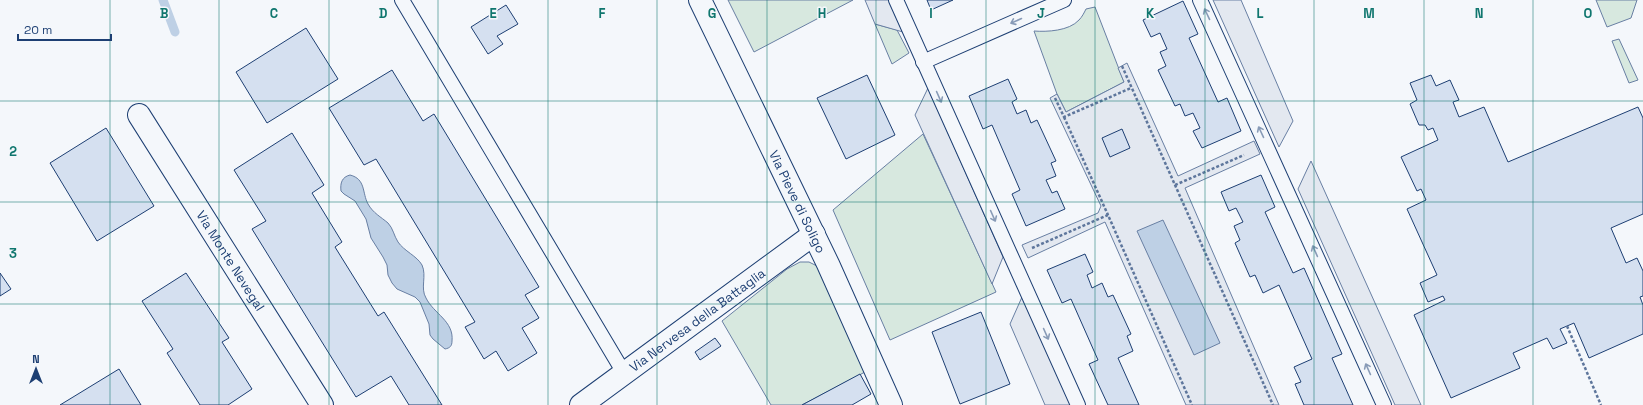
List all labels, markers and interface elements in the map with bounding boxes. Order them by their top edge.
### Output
text: B [160,5,169,22]
text: C [270,5,278,22]
text: D [379,5,388,22]
text: E [489,5,497,22]
text: F [599,5,606,22]
text: G [708,5,716,22]
text: H [818,5,826,22]
text: I [929,5,933,22]
text: J [1037,5,1045,22]
text: K [1146,5,1155,22]
text: L [1256,5,1264,22]
text: M [1363,5,1375,22]
text: N [1475,5,1483,22]
text: O [1584,5,1593,22]
one-way arrow [1203,9,1210,21]
scale bar [18,16,111,42]
one-way arrow [1010,18,1022,25]
text: 20 m [24,22,52,38]
one-way arrow [936,91,943,103]
one-way arrow [1257,127,1264,139]
text: 2 [9,143,17,160]
street label: Via Pieve di Soligo [766,147,830,256]
street label: Via Monte Nevegal [193,207,269,314]
one-way arrow [990,209,997,221]
text: 3 [9,245,17,262]
one-way arrow [1310,245,1318,257]
street label: Via Nervesa della Battaglia [626,264,769,375]
one-way arrow [1043,328,1051,340]
north arrow [16,349,56,389]
text: N [32,352,40,366]
one-way arrow [1364,364,1371,376]

